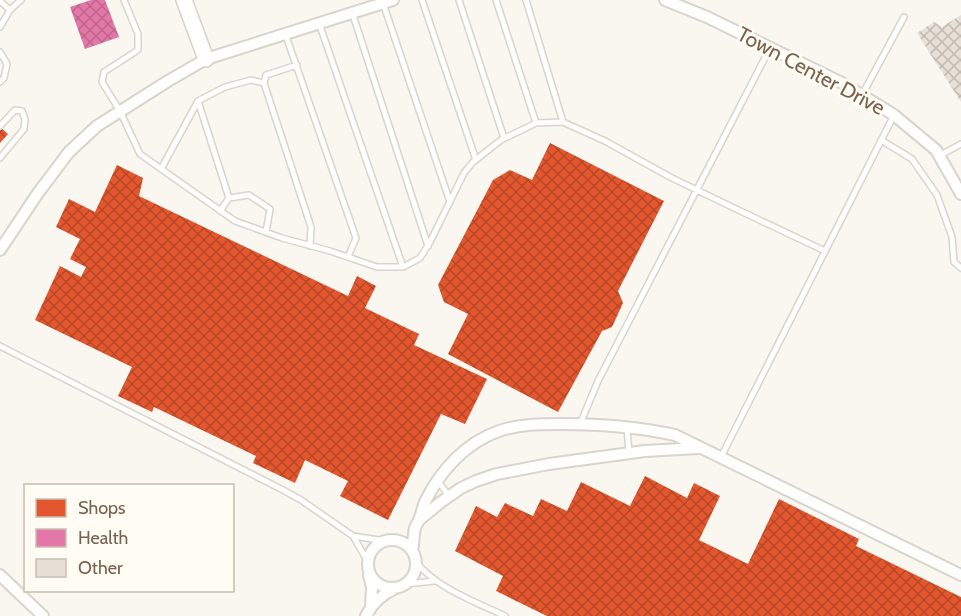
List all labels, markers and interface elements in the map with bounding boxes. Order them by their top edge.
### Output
street label: Town Center Drive [733,21,890,120]
legend [24,484,234,592]
text: Shops [78,497,126,519]
text: Health [78,527,128,549]
text: Other [78,557,123,579]

